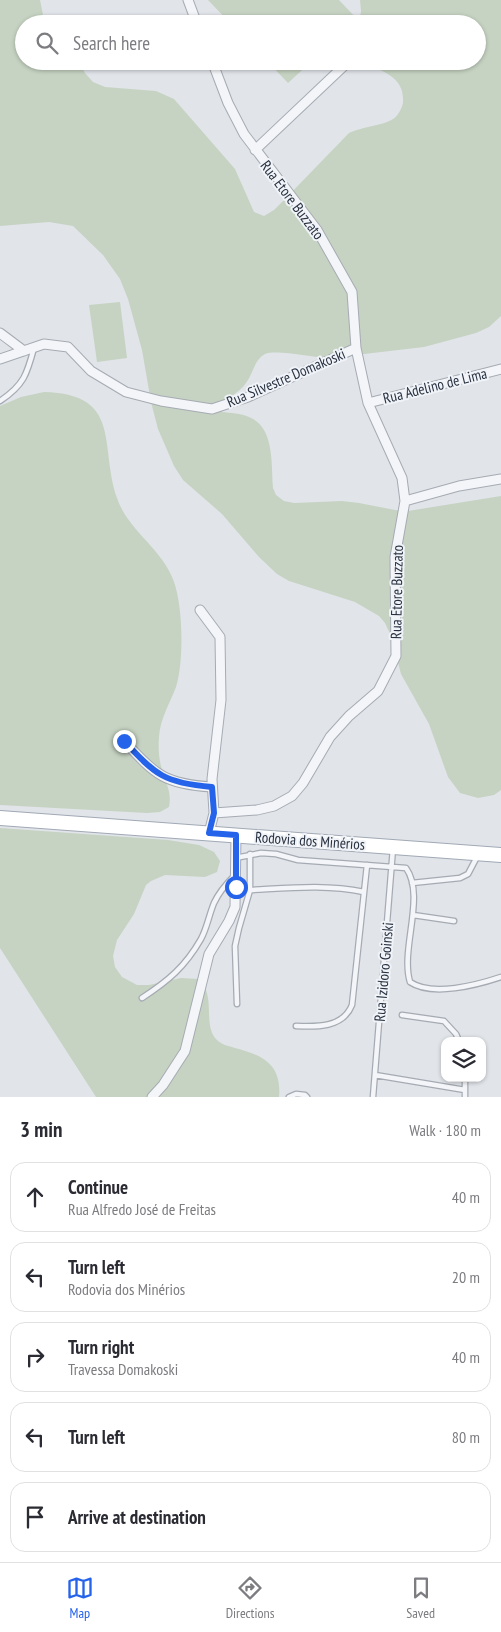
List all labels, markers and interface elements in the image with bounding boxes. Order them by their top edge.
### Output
search box [15,15,486,70]
icon: search [33,29,61,57]
text: Search here [73,31,150,55]
street label: Rua Etore Buzzato [256,156,328,243]
street label: Rua Silvestre Domakoski [224,344,348,411]
street label: Rua Adelino de Lima [381,363,489,408]
street label: Rua Etore Buzzato [386,545,407,639]
route end [113,730,136,753]
street label: Rodovia dos Minérios [255,827,366,854]
route start [225,876,248,899]
street label: Rua Izidoro Goinski [370,921,397,1022]
map controls [441,1037,486,1082]
button: layers [441,1037,486,1082]
text: 3 min [20,1116,62,1143]
text: Walk · 180 m [409,1120,481,1140]
text: Continue [68,1175,128,1199]
icon: ahead [21,1183,49,1211]
text: 40 m [452,1187,480,1207]
text: Rua Alfredo José de Freitas [68,1199,216,1219]
text: Turn left [68,1255,125,1279]
icon: left [21,1263,49,1291]
text: 20 m [452,1267,480,1287]
text: Rodovia dos Minérios [68,1279,185,1299]
text: Turn right [68,1335,134,1359]
icon: right [21,1343,49,1371]
text: 40 m [452,1347,480,1367]
text: Travessa Domakoski [68,1359,178,1379]
icon: left [21,1423,49,1451]
text: Turn left [68,1425,125,1449]
text: 80 m [452,1427,480,1447]
icon: arrive [21,1503,49,1531]
text: Arrive at destination [68,1505,206,1529]
tab: Map [66,1574,94,1622]
tab: Directions [226,1574,274,1622]
tab: Saved [406,1574,435,1622]

